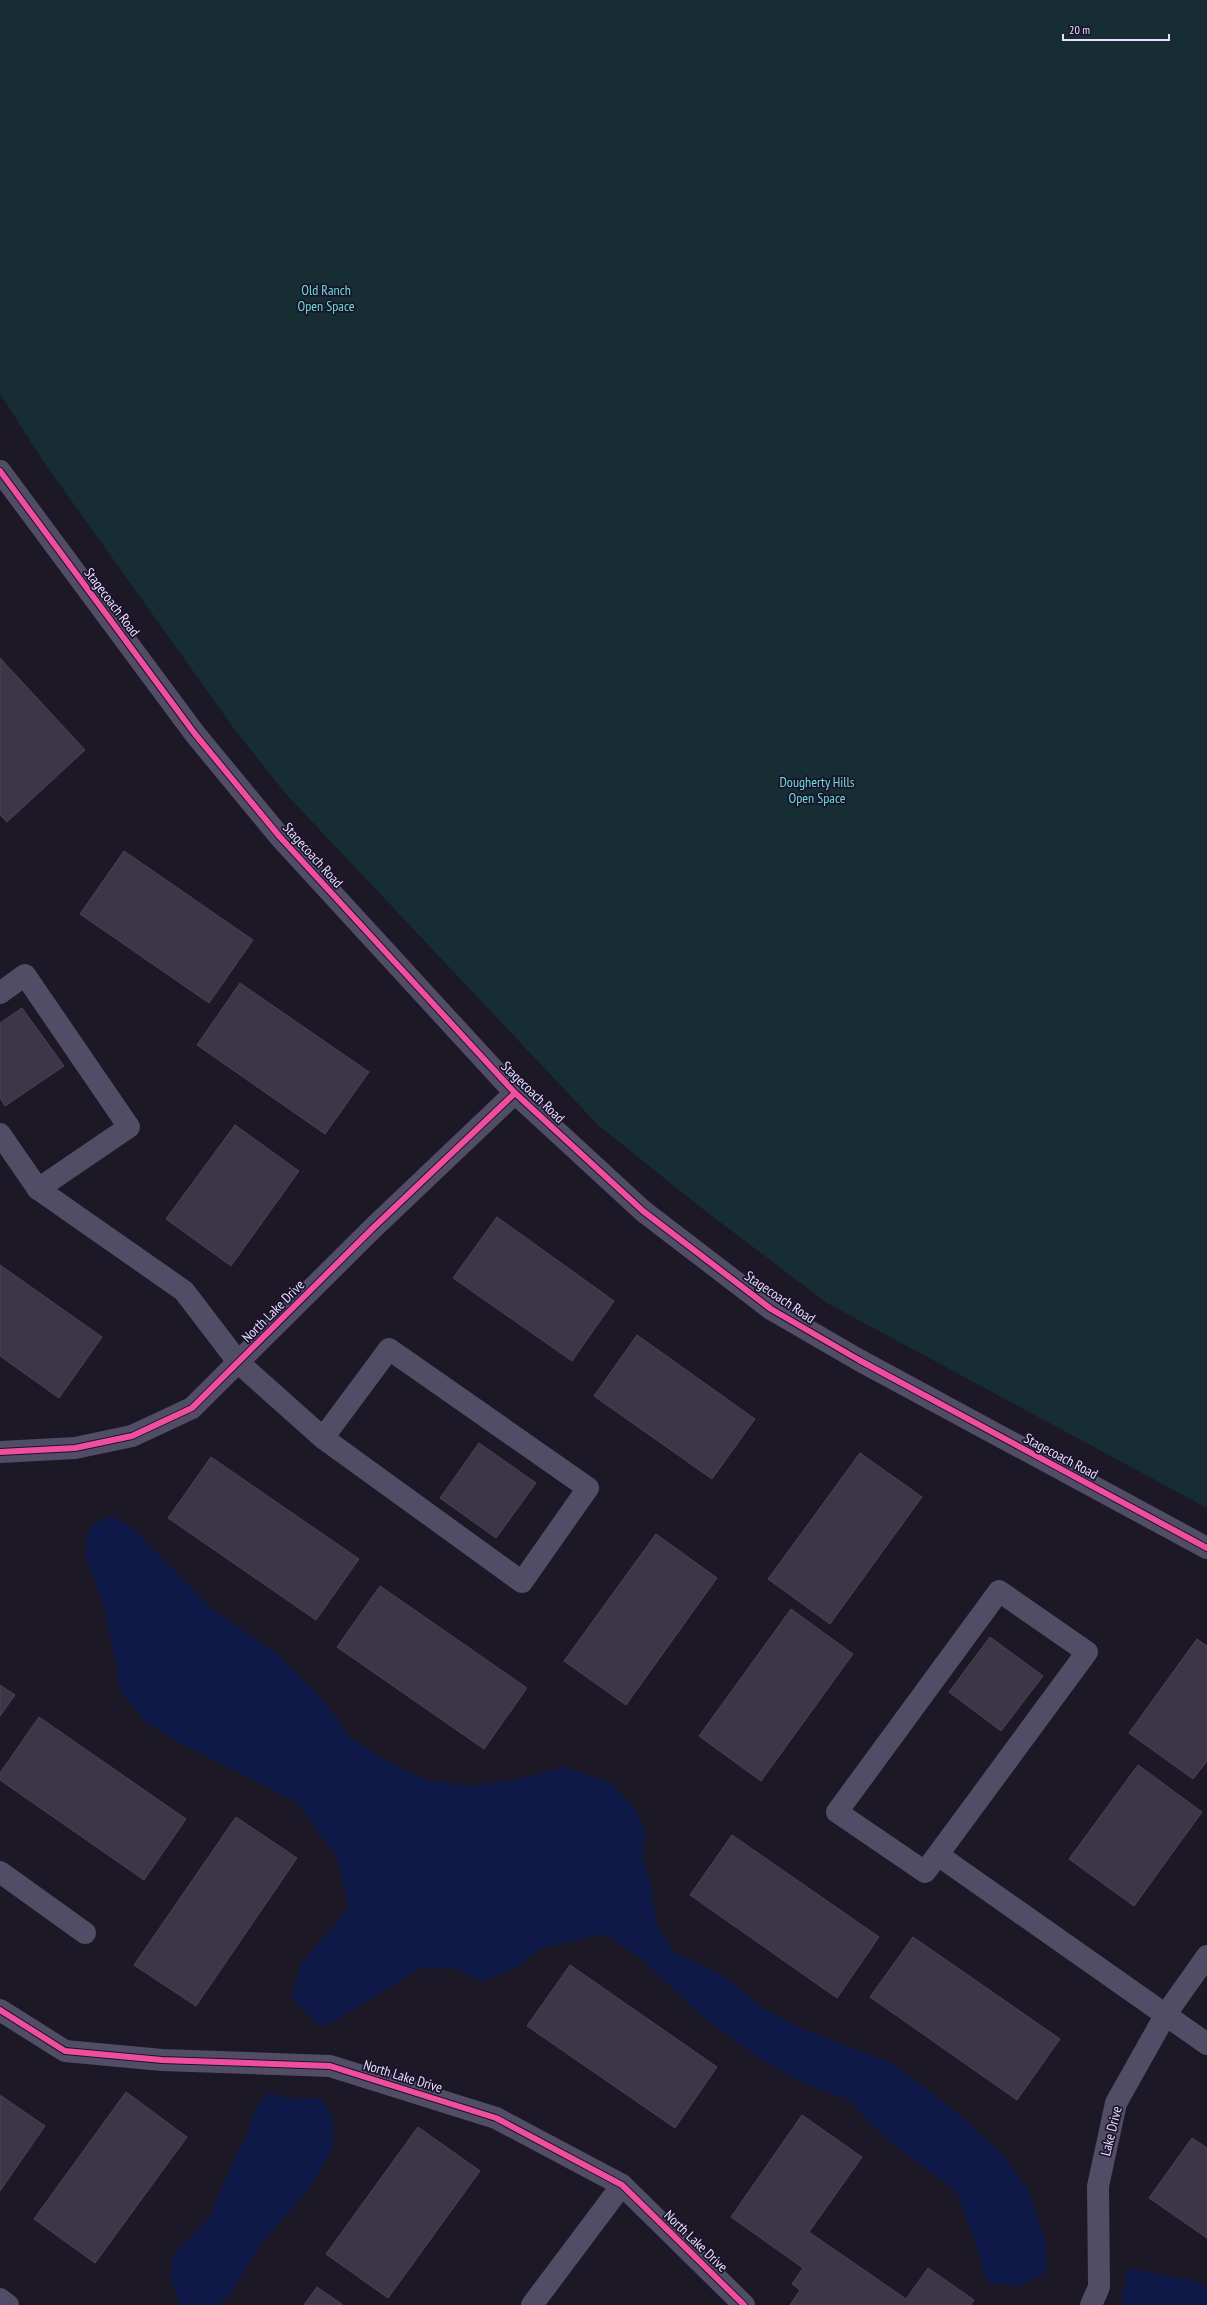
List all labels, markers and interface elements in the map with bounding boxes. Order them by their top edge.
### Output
scale bar [1063,16,1169,42]
text: 20 m [1069,22,1090,37]
park label: Old Ranch Open Space [298,281,355,315]
street label: Stagecoach Road [80,564,144,640]
park label: Dougherty Hills Open Space [779,773,855,807]
street label: Stagecoach Road [279,819,347,891]
street label: Stagecoach Road [497,1057,569,1127]
street label: Stagecoach Road [741,1267,819,1327]
street label: North Lake Drive [238,1276,308,1346]
street label: Stagecoach Road [1021,1429,1101,1483]
street label: North Lake Drive [361,2055,445,2097]
street label: Lake Drive [1096,2104,1126,2158]
street label: North Lake Drive [660,2206,732,2276]

